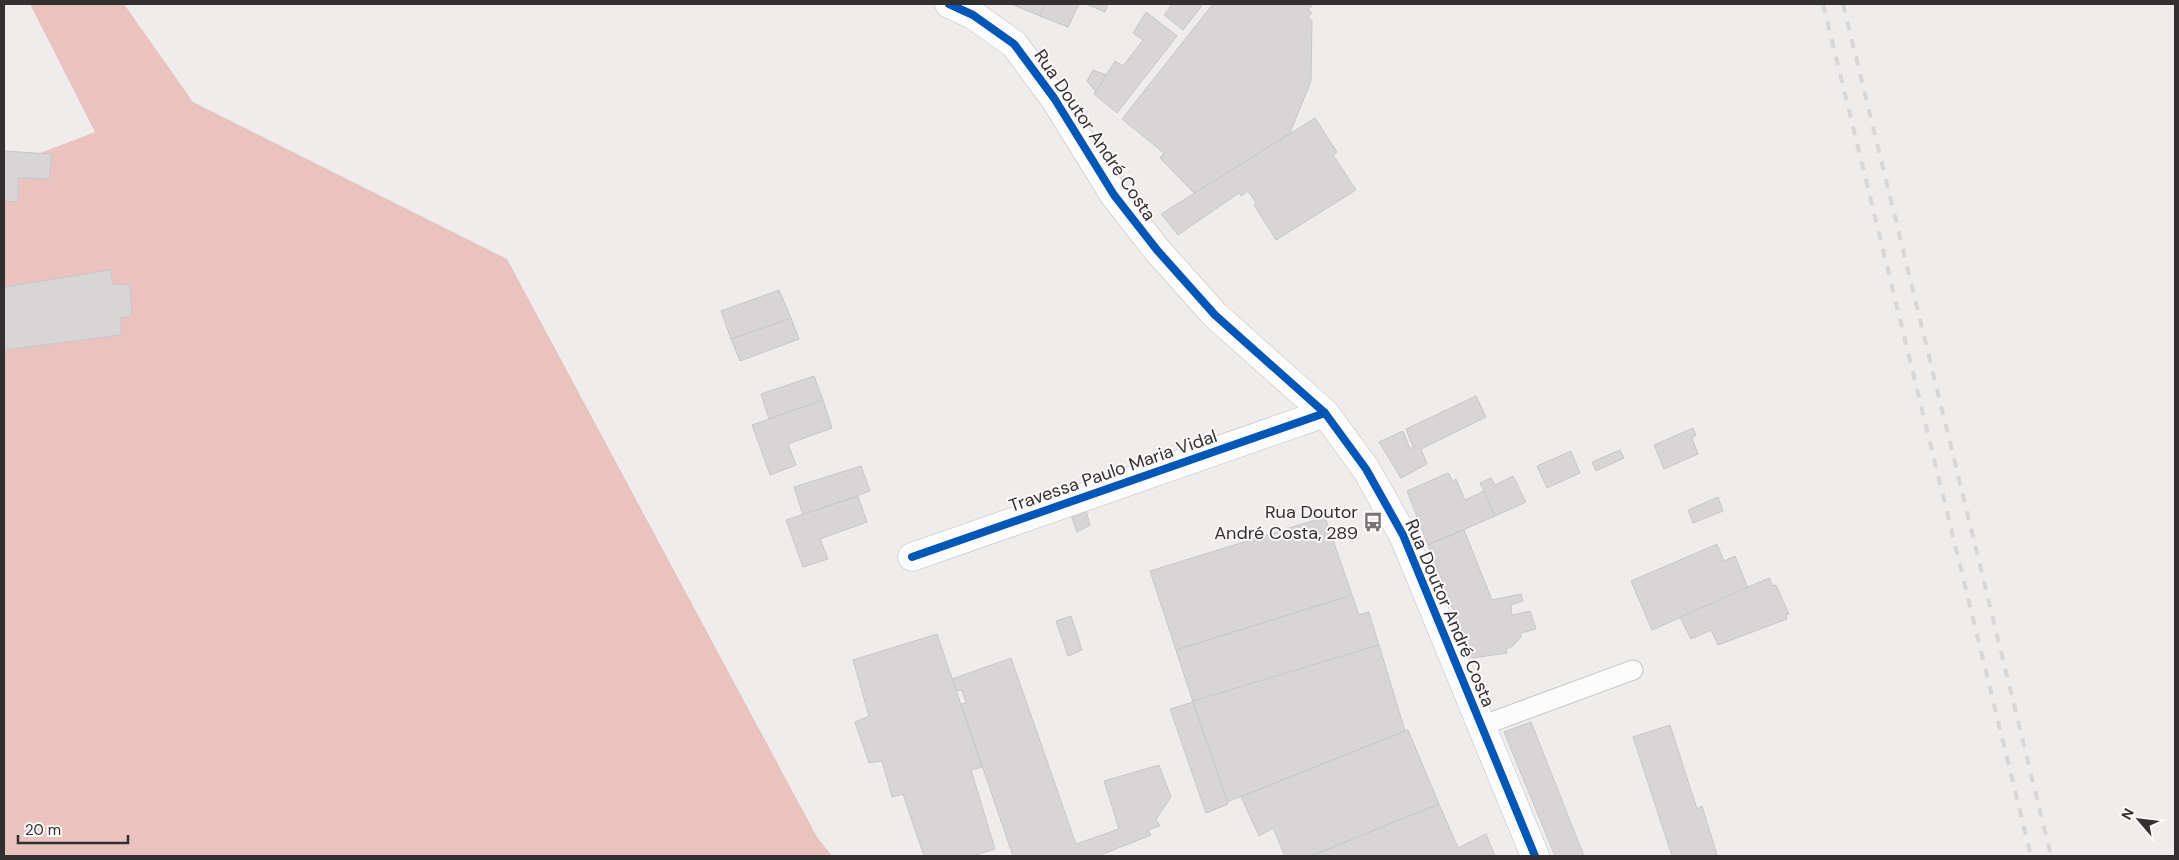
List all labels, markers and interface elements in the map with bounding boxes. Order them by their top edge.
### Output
street label: Rua Doutor André Costa [1029,45,1161,225]
street label: Travessa Paulo Maria Vidal [1006,424,1220,518]
place label: Rua Doutor André Costa, 289 [1214,500,1358,545]
bus stop icon: Rua Doutor André Costa, 289 [1362,511,1384,533]
street label: Rua Doutor André Costa [1400,515,1500,711]
north arrow [2114,795,2164,845]
text: N [2117,805,2138,823]
scale bar [18,812,128,844]
text: 20 m [25,820,61,840]

